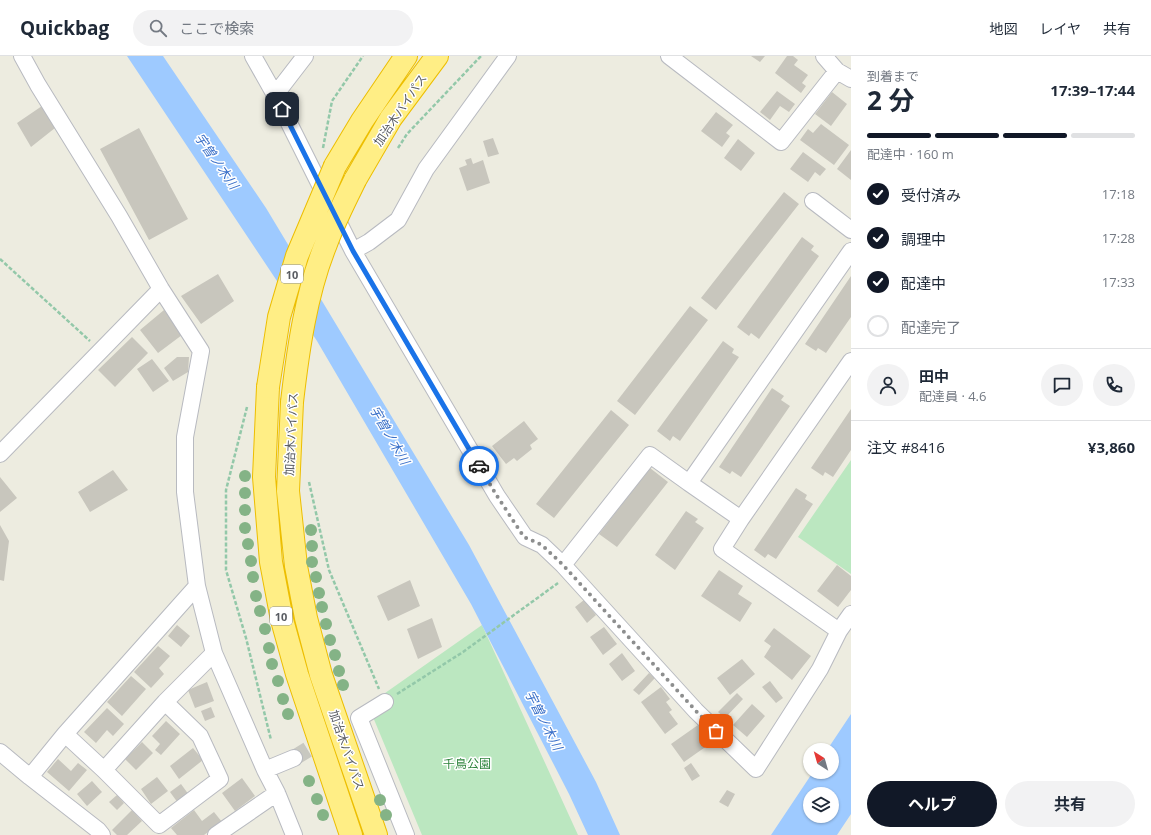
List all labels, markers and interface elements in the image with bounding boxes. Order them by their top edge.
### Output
search box [133,10,413,46]
text: Quickbag [20,15,109,41]
icon: search [147,17,169,39]
text: ここで検索 [179,18,254,38]
text: 地図 [989,19,1017,38]
text: レイヤ [1039,19,1081,38]
text: 共有 [1103,19,1131,38]
text: 到着まで [867,67,919,85]
street label: 加治木バイパス [370,71,430,149]
text: 17:39–17:44 [1050,80,1135,100]
text: 2 分 [867,82,915,118]
pin [265,92,299,126]
icon: home [271,98,293,120]
water label: 宇曽ノ木川 [191,129,244,194]
text: 配達中 · 160 m [867,145,954,163]
icon: check [867,183,889,205]
text: 受付済み [901,185,961,205]
text: 17:18 [1102,185,1135,203]
icon: check [867,227,889,249]
text: 調理中 [901,229,946,249]
text: 17:28 [1102,229,1135,247]
road number: 10 [281,265,303,283]
icon: check [867,271,889,293]
text: 配達中 [901,273,946,293]
text: 17:33 [1102,273,1135,291]
text: 配達完了 [901,317,961,337]
button: person [867,364,909,406]
button: chat [1041,364,1083,406]
button: phone [1093,364,1135,406]
text: 田中 [919,366,949,386]
text: 配達員 · 4.6 [919,387,986,405]
street label: 加治木バイパス [280,392,302,476]
water label: 宇曽ノ木川 [366,402,415,469]
text: 注文 #8416 [867,437,945,457]
text: ¥3,860 [1088,437,1135,457]
courier [459,446,499,486]
icon: car [468,455,490,477]
road number: 10 [270,607,292,625]
water label: 宇曽ノ木川 [521,687,568,755]
street label: 加治木バイパス [325,708,369,792]
pin [699,714,733,748]
icon: bag [705,720,727,742]
north arrow [803,743,839,779]
map controls [803,743,839,823]
park label: 千鳥公園 [443,755,491,772]
button: ヘルプ [867,781,997,827]
button: 共有 [1005,781,1135,827]
button: layers [803,787,839,823]

